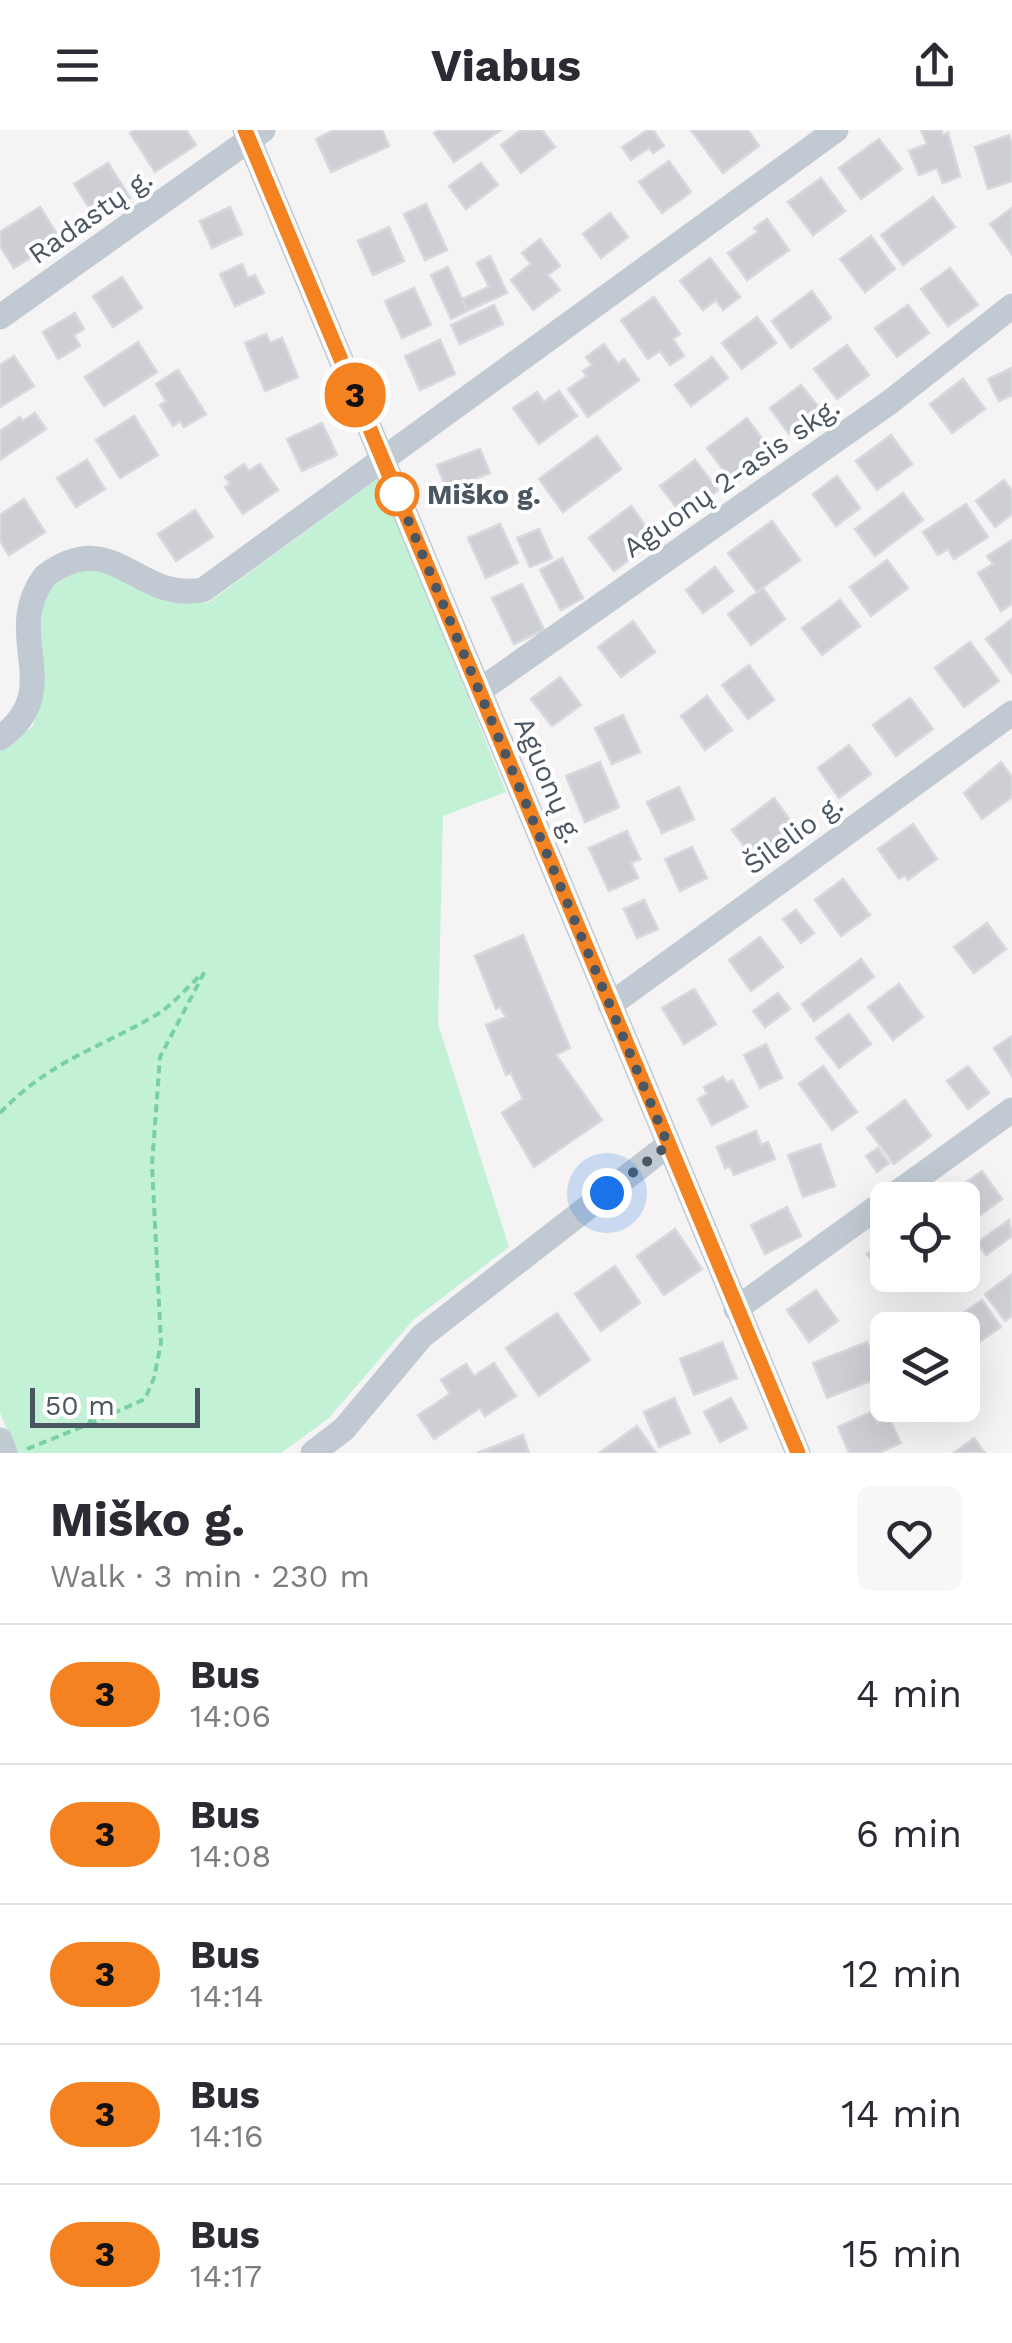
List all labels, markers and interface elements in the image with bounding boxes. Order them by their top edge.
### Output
icon: menu [50,38,105,93]
icon: share [907,38,962,93]
text: Viabus [431,39,581,92]
street label: Radastų g. [22,162,159,271]
line badge: 3 [322,362,388,428]
text: 3 [345,374,365,416]
street label: Aguonų 2-asis skg. [617,390,846,565]
marker: Miško g. [376,473,418,515]
place label: Miško g. [427,478,541,511]
street label: Aguonų g. [507,712,590,848]
street label: Šilelio g. [737,787,849,881]
your location [582,1168,632,1218]
map controls [870,1182,980,1422]
button: locate [870,1182,980,1292]
button: layers [870,1312,980,1422]
scale bar [30,1383,200,1428]
text: 50 m [45,1389,115,1422]
button: heart [857,1486,962,1591]
text: Miško g. [50,1491,245,1548]
text: Walk · 3 min · 230 m [50,1557,370,1595]
text: Bus [190,1653,260,1697]
text: 4 min [856,1672,962,1716]
text: 3 [95,1673,115,1715]
text: 14:06 [190,1697,271,1735]
text: Bus [190,1793,260,1837]
text: 6 min [856,1812,962,1856]
text: 3 [95,1813,115,1855]
text: 14:08 [190,1837,271,1875]
text: Bus [190,1933,260,1977]
text: 12 min [842,1952,962,1996]
text: 3 [95,1953,115,1995]
text: 14:14 [190,1977,264,2015]
text: Bus [190,2073,260,2117]
text: 14 min [841,2092,962,2136]
text: 3 [95,2093,115,2135]
text: 14:16 [190,2117,263,2155]
text: Bus [190,2213,260,2257]
text: 15 min [842,2232,962,2276]
text: 3 [95,2233,115,2275]
text: 14:17 [190,2257,262,2295]

